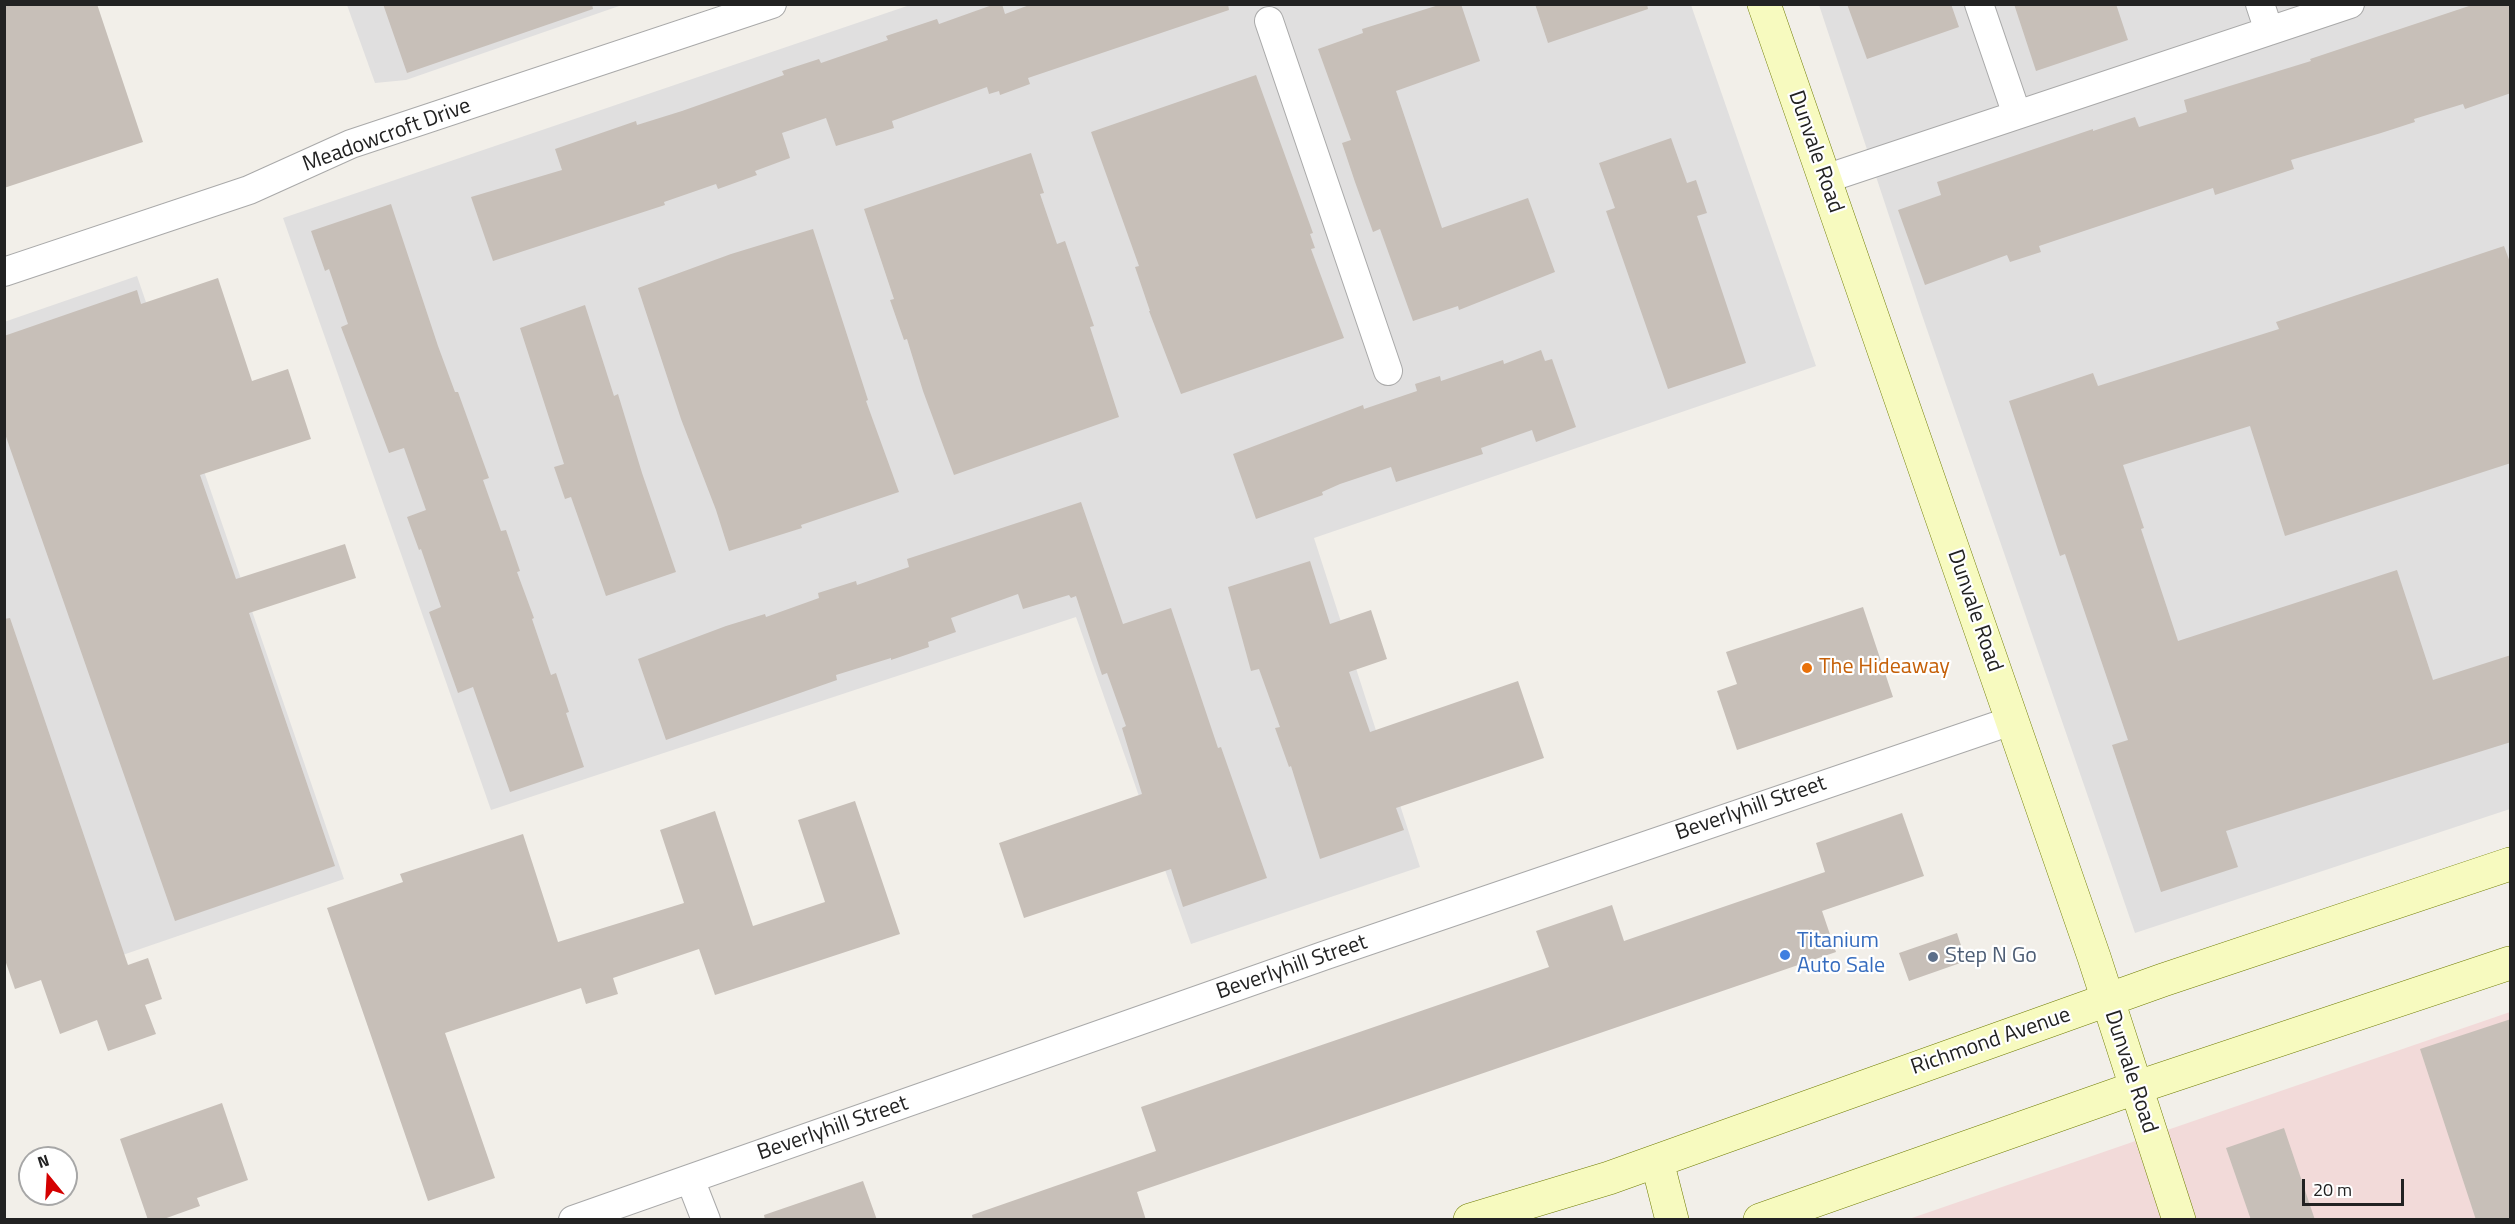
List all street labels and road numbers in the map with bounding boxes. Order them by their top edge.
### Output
street label: Dunvale Road [1782,87,1848,217]
street label: Meadowcroft Drive [299,93,475,179]
street label: Dunvale Road [1941,546,2007,676]
street label: Beverlyhill Street [1672,771,1830,847]
street label: Beverlyhill Street [1213,930,1371,1006]
street label: Richmond Avenue [1908,1002,2074,1082]
street label: Dunvale Road [2098,1007,2162,1137]
street label: Beverlyhill Street [754,1091,912,1167]

